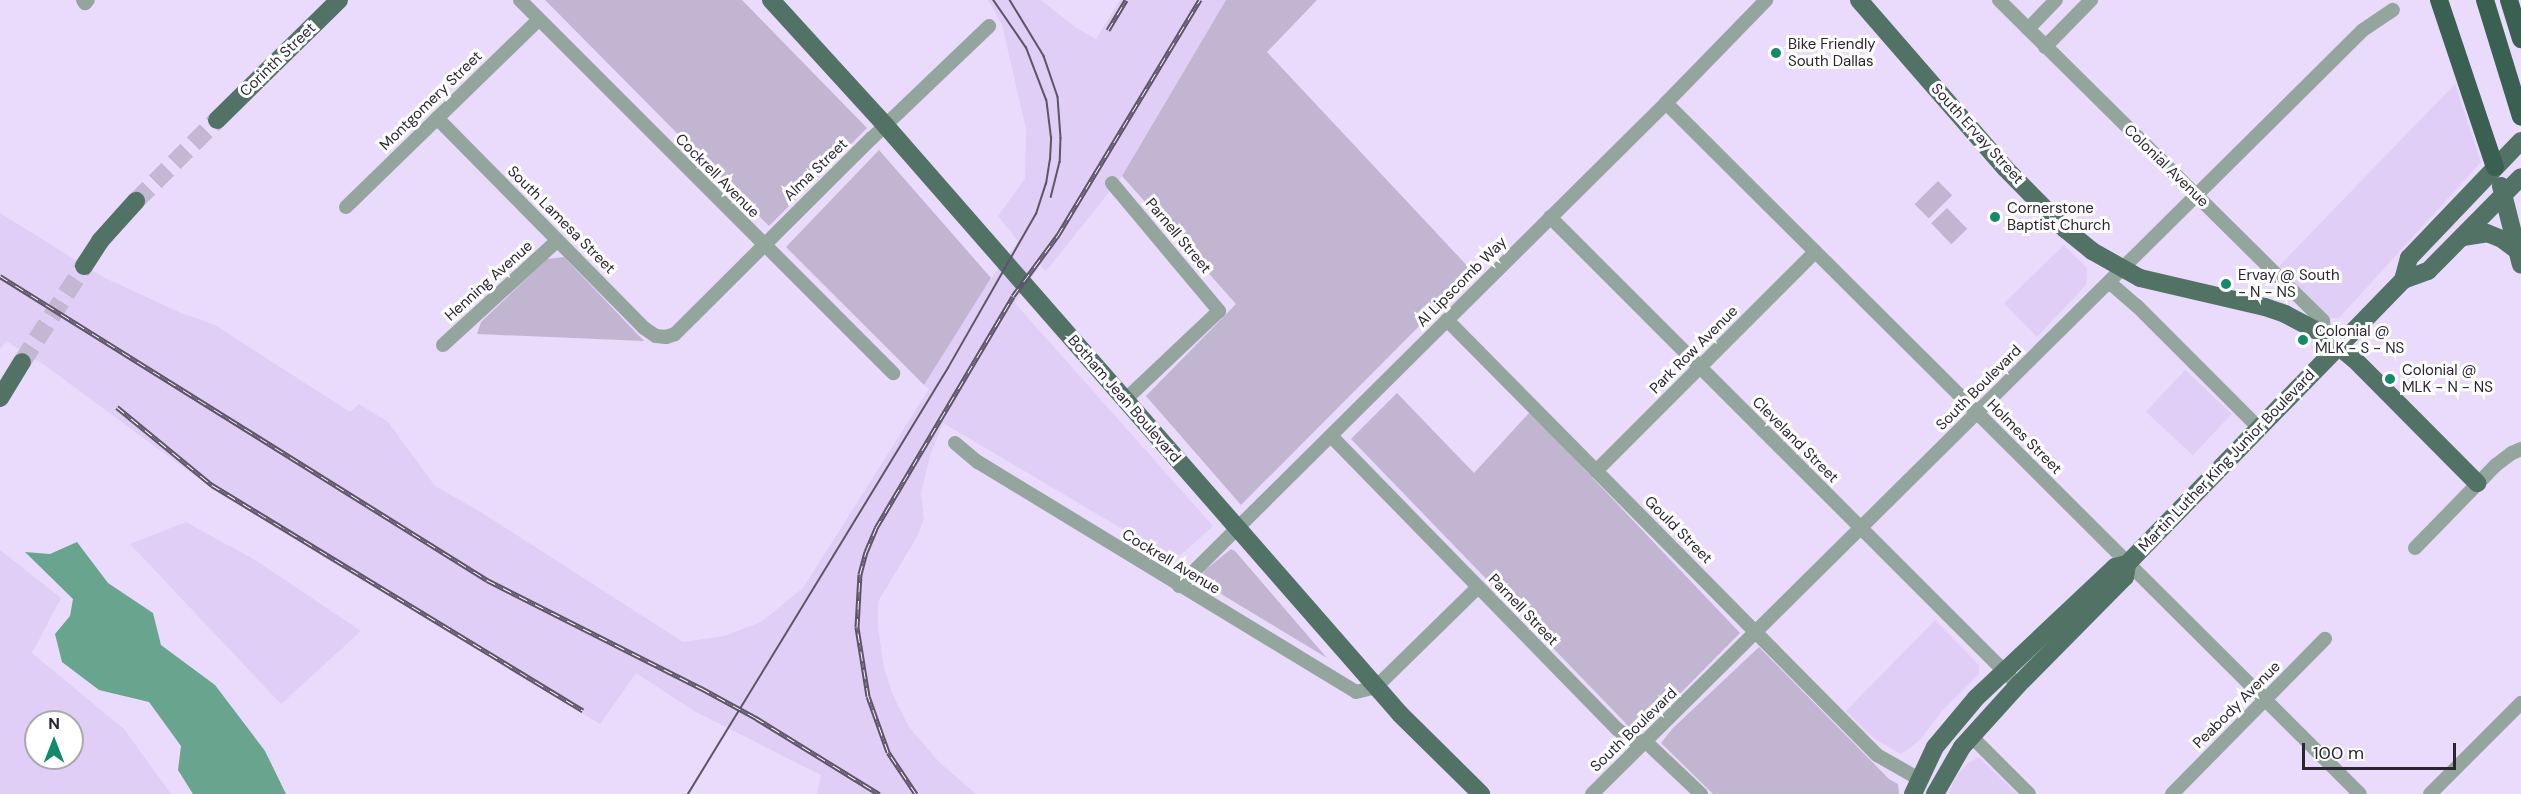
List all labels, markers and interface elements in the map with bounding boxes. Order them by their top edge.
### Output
street label: Corinth Street [236,19,320,101]
place label: Bike Friendly South Dallas [1788,35,1876,70]
marker: Bike Friendly South Dallas [1769,46,1783,60]
street label: Montgomery Street [376,48,486,154]
street label: South Ervay Street [1927,80,2027,188]
street label: Colonial Avenue [2120,121,2212,211]
street label: Cockrell Avenue [671,130,763,222]
street label: Alma Street [780,135,852,205]
street label: South Lamesa Street [503,162,619,278]
street label: Parnell Street [1141,195,1215,277]
place label: Cornerstone Baptist Church [2007,199,2110,234]
marker: Cornerstone Baptist Church [1988,210,2002,224]
street label: Al Lipscomb Way [1413,233,1511,331]
street label: Henning Avenue [442,237,536,325]
place label: Ervay @ South - N - NS [2238,266,2340,301]
marker: Ervay @ South - N - NS [2219,277,2233,291]
street label: Park Row Avenue [1646,302,1742,398]
place label: Colonial @ MLK - S - NS [2315,322,2404,357]
street label: Botham Jean Boulevard [1064,332,1184,466]
marker: Colonial @ MLK - S - NS [2296,333,2310,347]
street label: South Boulevard [1933,342,2025,434]
place label: Colonial @ MLK - N - NS [2402,361,2493,396]
street label: Martin Luther King Junior Boulevard [2135,366,2319,556]
marker: Colonial @ MLK - N - NS [2383,372,2397,386]
street label: Cleveland Street [1748,393,1842,487]
street label: Holmes Street [1983,396,2065,478]
street label: Gould Street [1640,492,1716,568]
street label: Cockrell Avenue [1119,526,1223,598]
street label: Parnell Street [1484,571,1562,649]
street label: Peabody Avenue [2190,658,2284,752]
street label: South Boulevard [1587,684,1681,776]
north arrow [24,710,84,770]
text: N [48,713,60,734]
scale bar [2305,731,2460,769]
text: 100 m [2313,741,2364,765]

